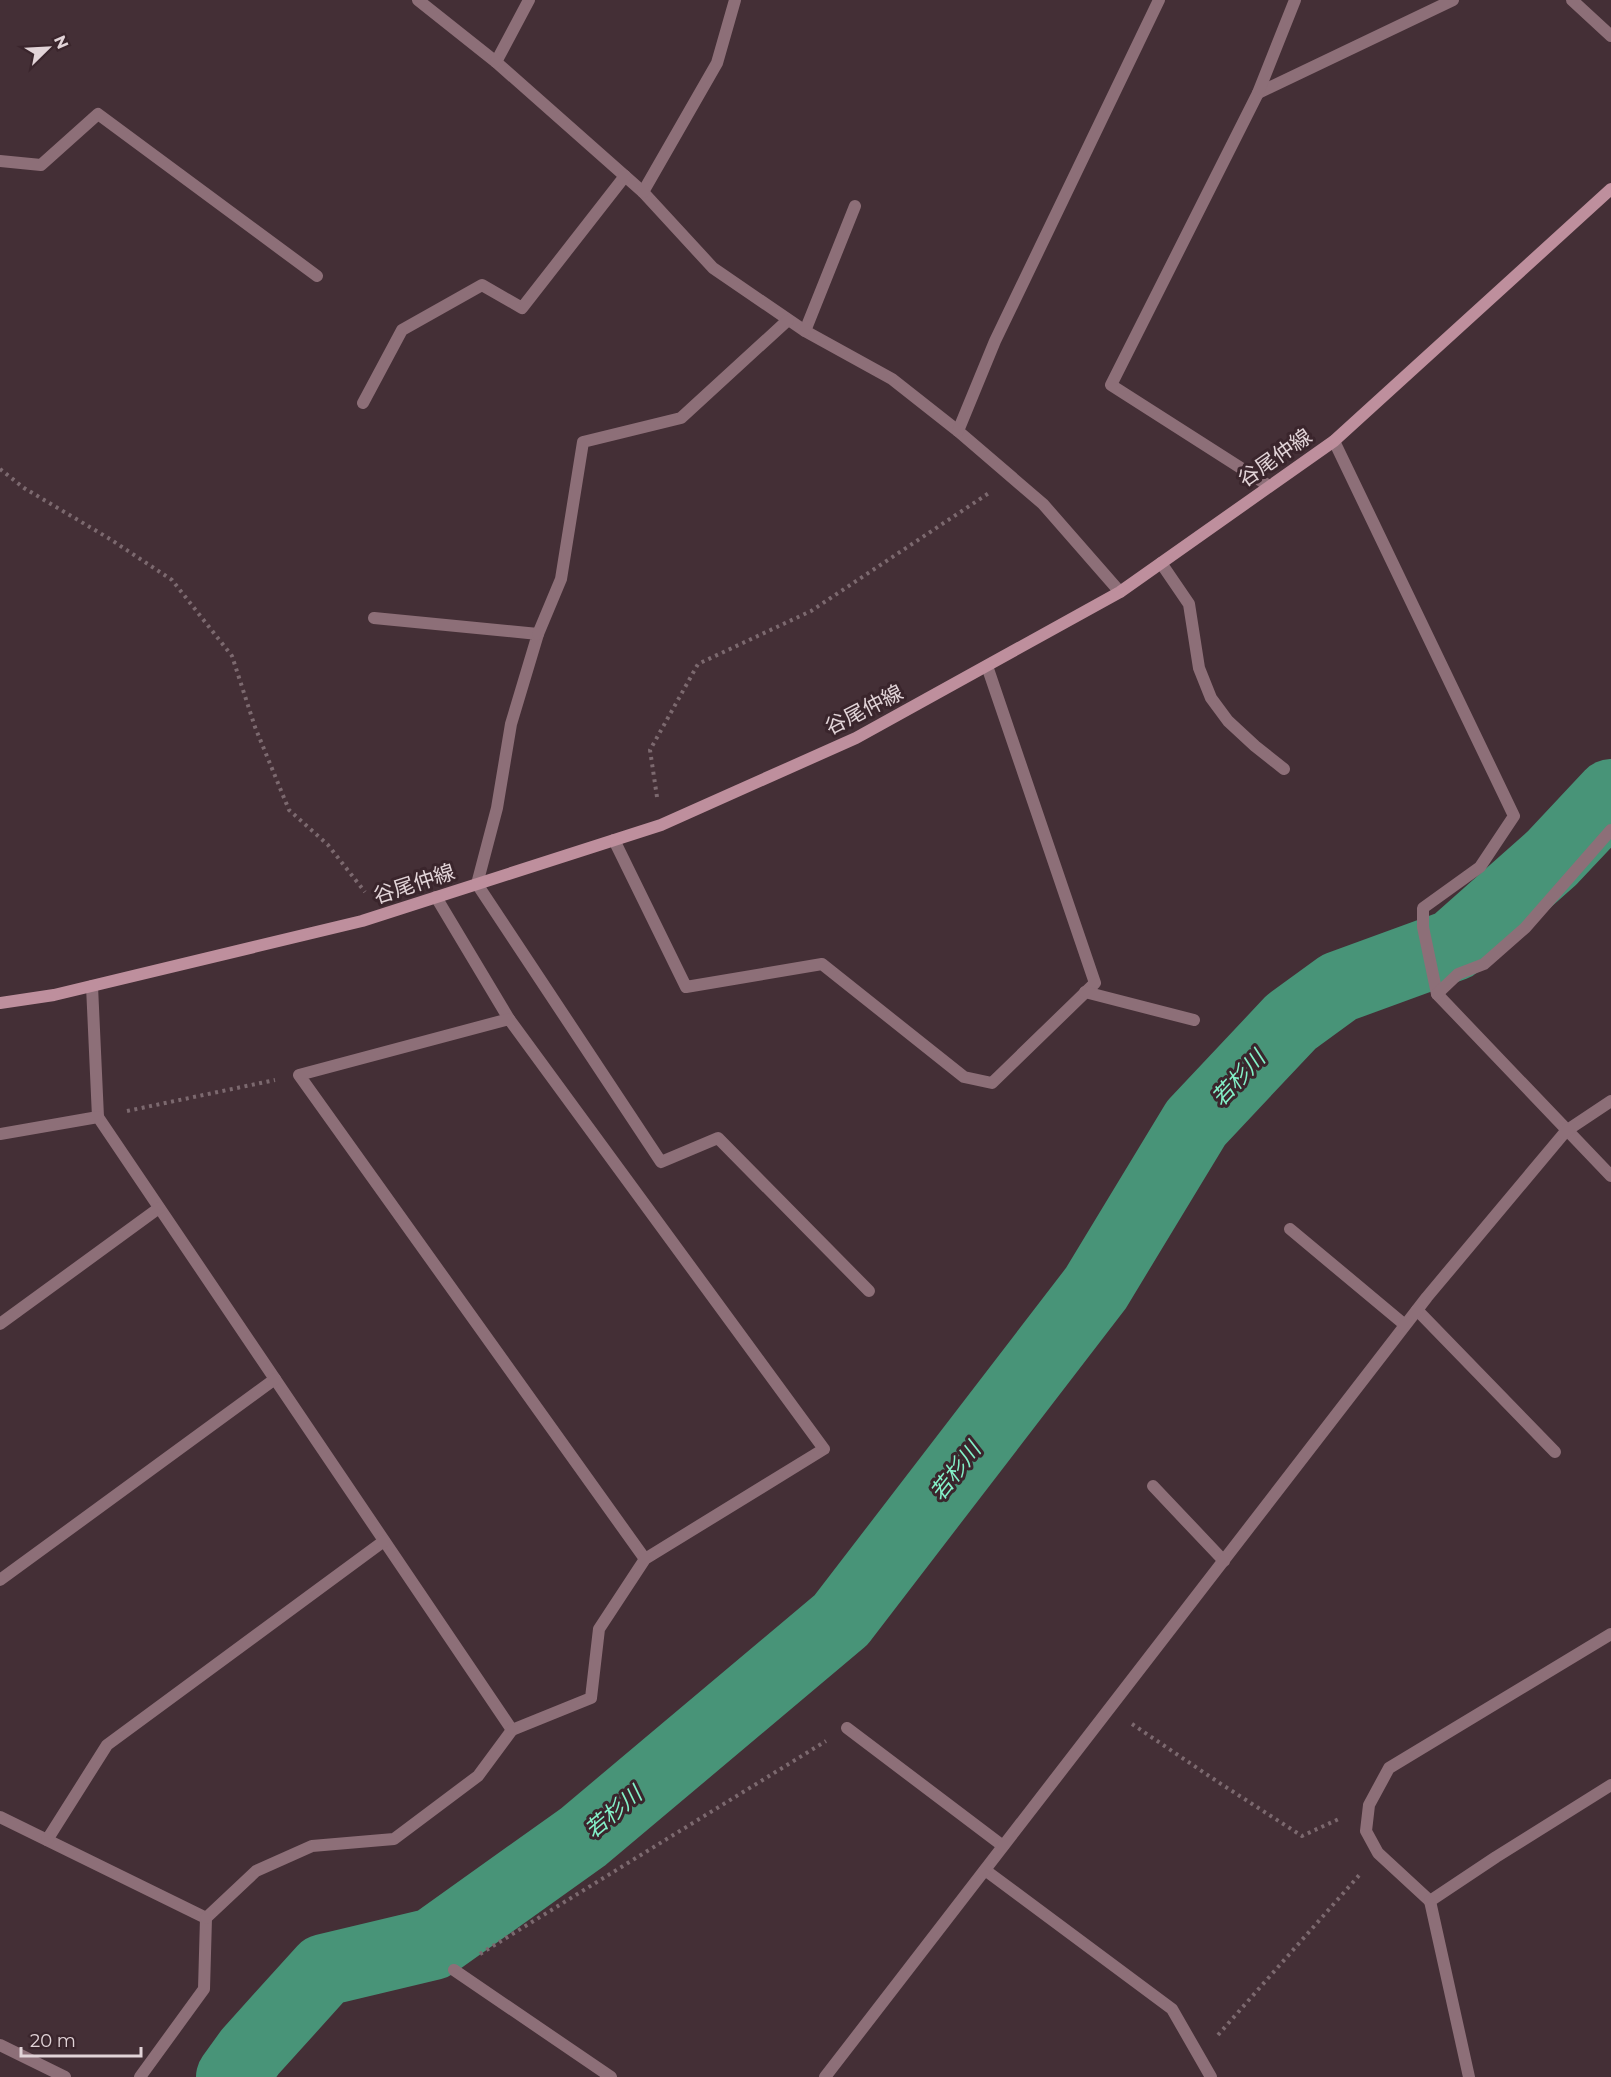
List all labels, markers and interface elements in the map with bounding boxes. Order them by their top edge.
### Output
north arrow [18,18,78,78]
text: N [50,32,73,52]
street label: 谷尾仲線 [1233,423,1316,492]
street label: 谷尾仲線 [821,679,907,740]
street label: 谷尾仲線 [370,859,458,908]
water label: 若杉川 [1206,1044,1272,1112]
water label: 若杉川 [924,1435,988,1506]
water label: 若杉川 [579,1780,649,1844]
scale bar [21,2020,141,2058]
text: 20 m [30,2030,76,2052]

